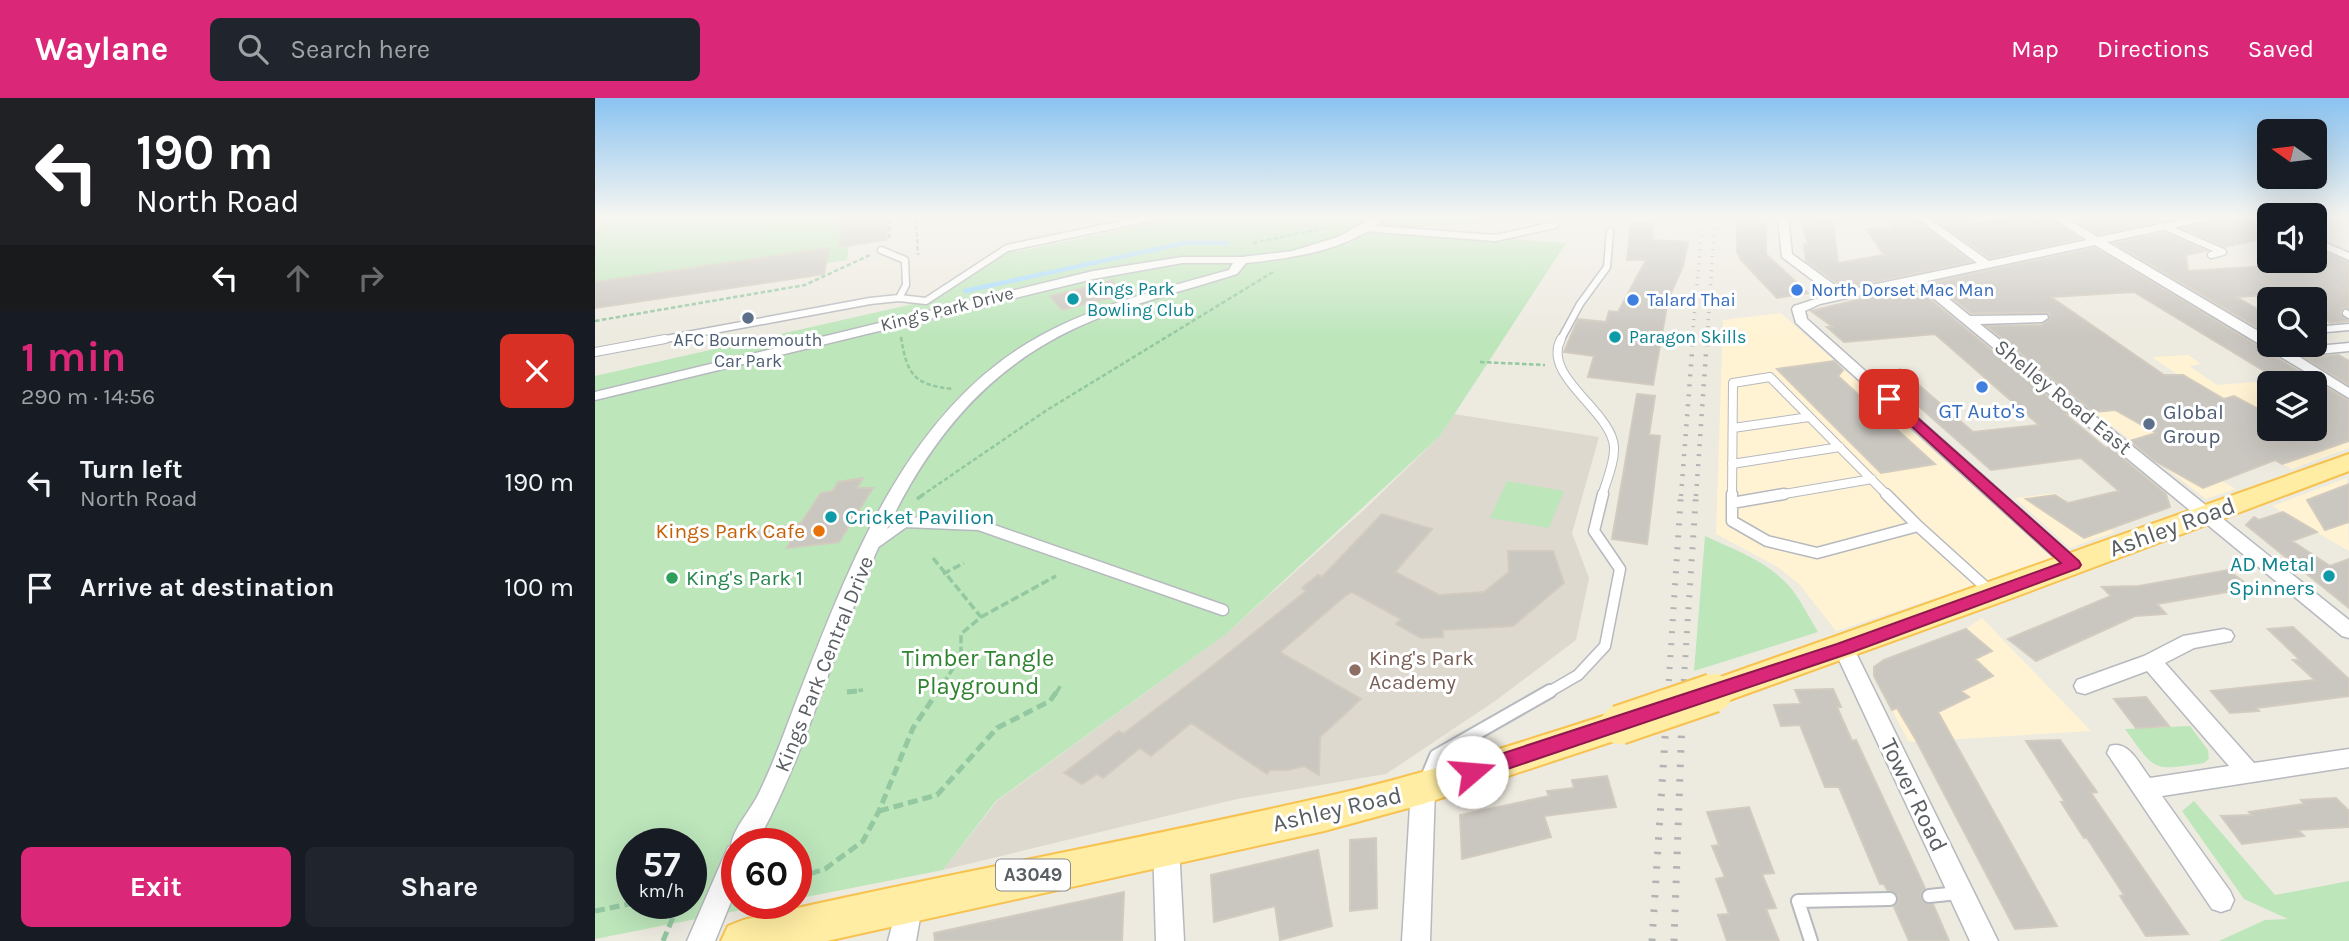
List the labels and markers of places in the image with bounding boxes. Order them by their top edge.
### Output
place label: Kings Park Bowling Club [1087,278,1194,321]
place label: North Dorset Mac Man [1811,279,1994,301]
marker: North Dorset Mac Man [1789,282,1805,298]
place label: Talard Thai [1647,289,1736,311]
marker: Kings Park Bowling Club [1065,291,1081,307]
marker: Talard Thai [1625,292,1641,308]
marker: AFC Bournemouth Car Park [740,310,756,326]
place label: Paragon Skills [1629,326,1746,348]
place label: AFC Bournemouth Car Park [674,329,822,372]
marker: Paragon Skills [1607,329,1623,345]
pin [1859,369,1919,429]
marker: GT Auto's [1974,379,1990,395]
place label: GT Auto's [1938,399,2026,423]
place label: Global Group [2163,400,2224,448]
marker: Global Group [2141,416,2157,432]
place label: Cricket Pavilion [845,505,994,529]
marker: Cricket Pavilion [823,509,839,525]
place label: Kings Park Cafe [655,519,805,543]
marker: Kings Park Cafe [811,523,827,539]
place label: AD Metal Spinners [2229,552,2315,600]
place label: King's Park 1 [686,566,803,590]
marker: AD Metal Spinners [2321,568,2337,584]
marker: King's Park 1 [664,570,680,586]
place label: King's Park Academy [1369,646,1474,694]
marker: King's Park Academy [1347,662,1363,678]

